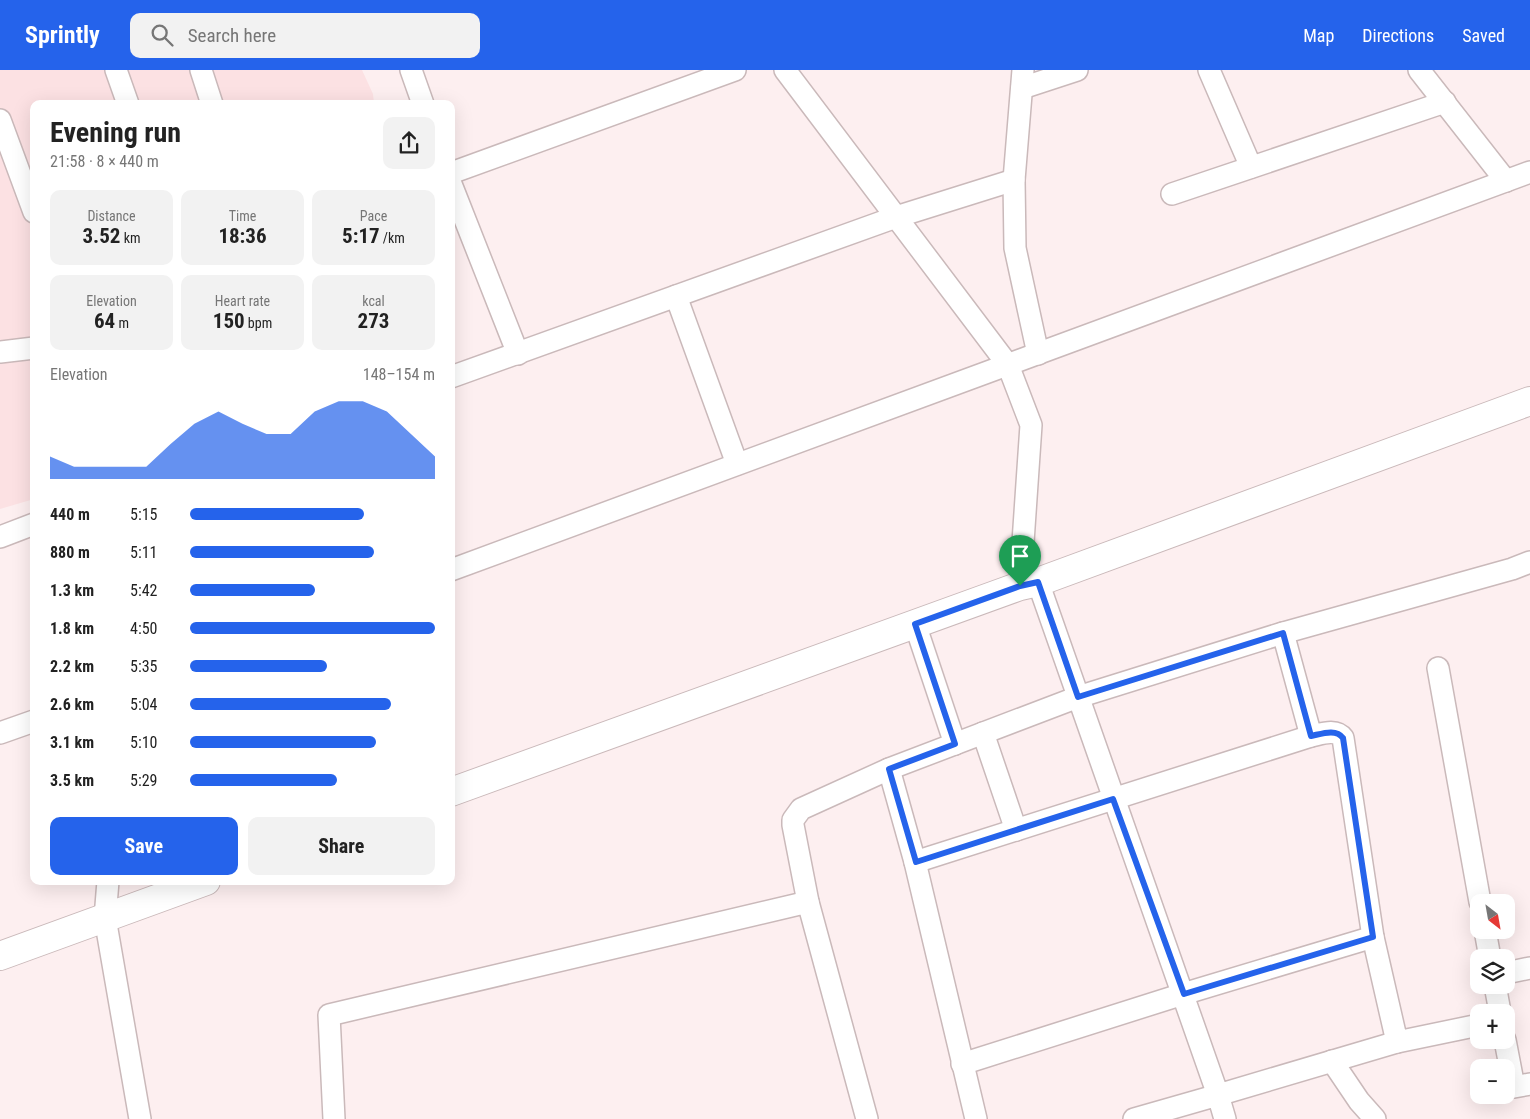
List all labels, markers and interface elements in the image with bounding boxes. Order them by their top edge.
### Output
search box [130,13,480,58]
text: Sprintly [25,21,100,49]
icon: search [148,21,176,49]
text: Search here [188,24,276,47]
text: Map [1303,25,1334,46]
text: Directions [1362,25,1434,46]
text: Saved [1462,25,1505,46]
text: Evening run [50,116,181,149]
button: share [383,117,435,169]
text: 21:58 · 8 × 440 m [50,152,159,171]
text: Distance [87,208,136,224]
text: Time [229,208,256,224]
text: Pace [360,208,387,224]
text: 3.52 [82,224,120,248]
text: 18:36 [218,224,267,248]
text: 5:17 [342,224,380,248]
text: km [120,230,141,246]
text: /km [380,230,405,246]
text: Elevation [86,293,137,309]
text: Heart rate [215,293,270,309]
text: kcal [362,293,385,309]
text: 64 [94,309,115,333]
text: 150 [213,309,245,333]
text: 273 [358,309,389,333]
text: m [115,315,129,331]
text: bpm [245,315,272,331]
text: Elevation [50,365,108,384]
text: 148–154 m [363,365,435,384]
text: 440 m [50,505,90,524]
text: 5:15 [130,505,157,524]
pin [999,535,1041,586]
icon: arrive [1006,542,1034,570]
text: 880 m [50,543,90,562]
text: 5:11 [130,543,157,562]
text: 1.3 km [50,581,94,600]
text: 5:42 [130,581,157,600]
text: 1.8 km [50,619,94,638]
text: 4:50 [130,619,157,638]
text: 2.2 km [50,657,94,676]
text: 5:35 [130,657,157,676]
text: 2.6 km [50,695,94,714]
text: 5:04 [130,695,157,714]
text: 3.1 km [50,733,94,752]
text: 5:10 [130,733,157,752]
text: 3.5 km [50,771,94,790]
text: 5:29 [130,771,157,790]
button: Save [50,817,238,875]
button: Share [248,817,435,875]
north arrow [1470,894,1515,939]
map controls [1470,894,1515,1104]
button: layers [1470,949,1515,994]
button: + [1470,1004,1515,1049]
button: − [1470,1059,1515,1104]

